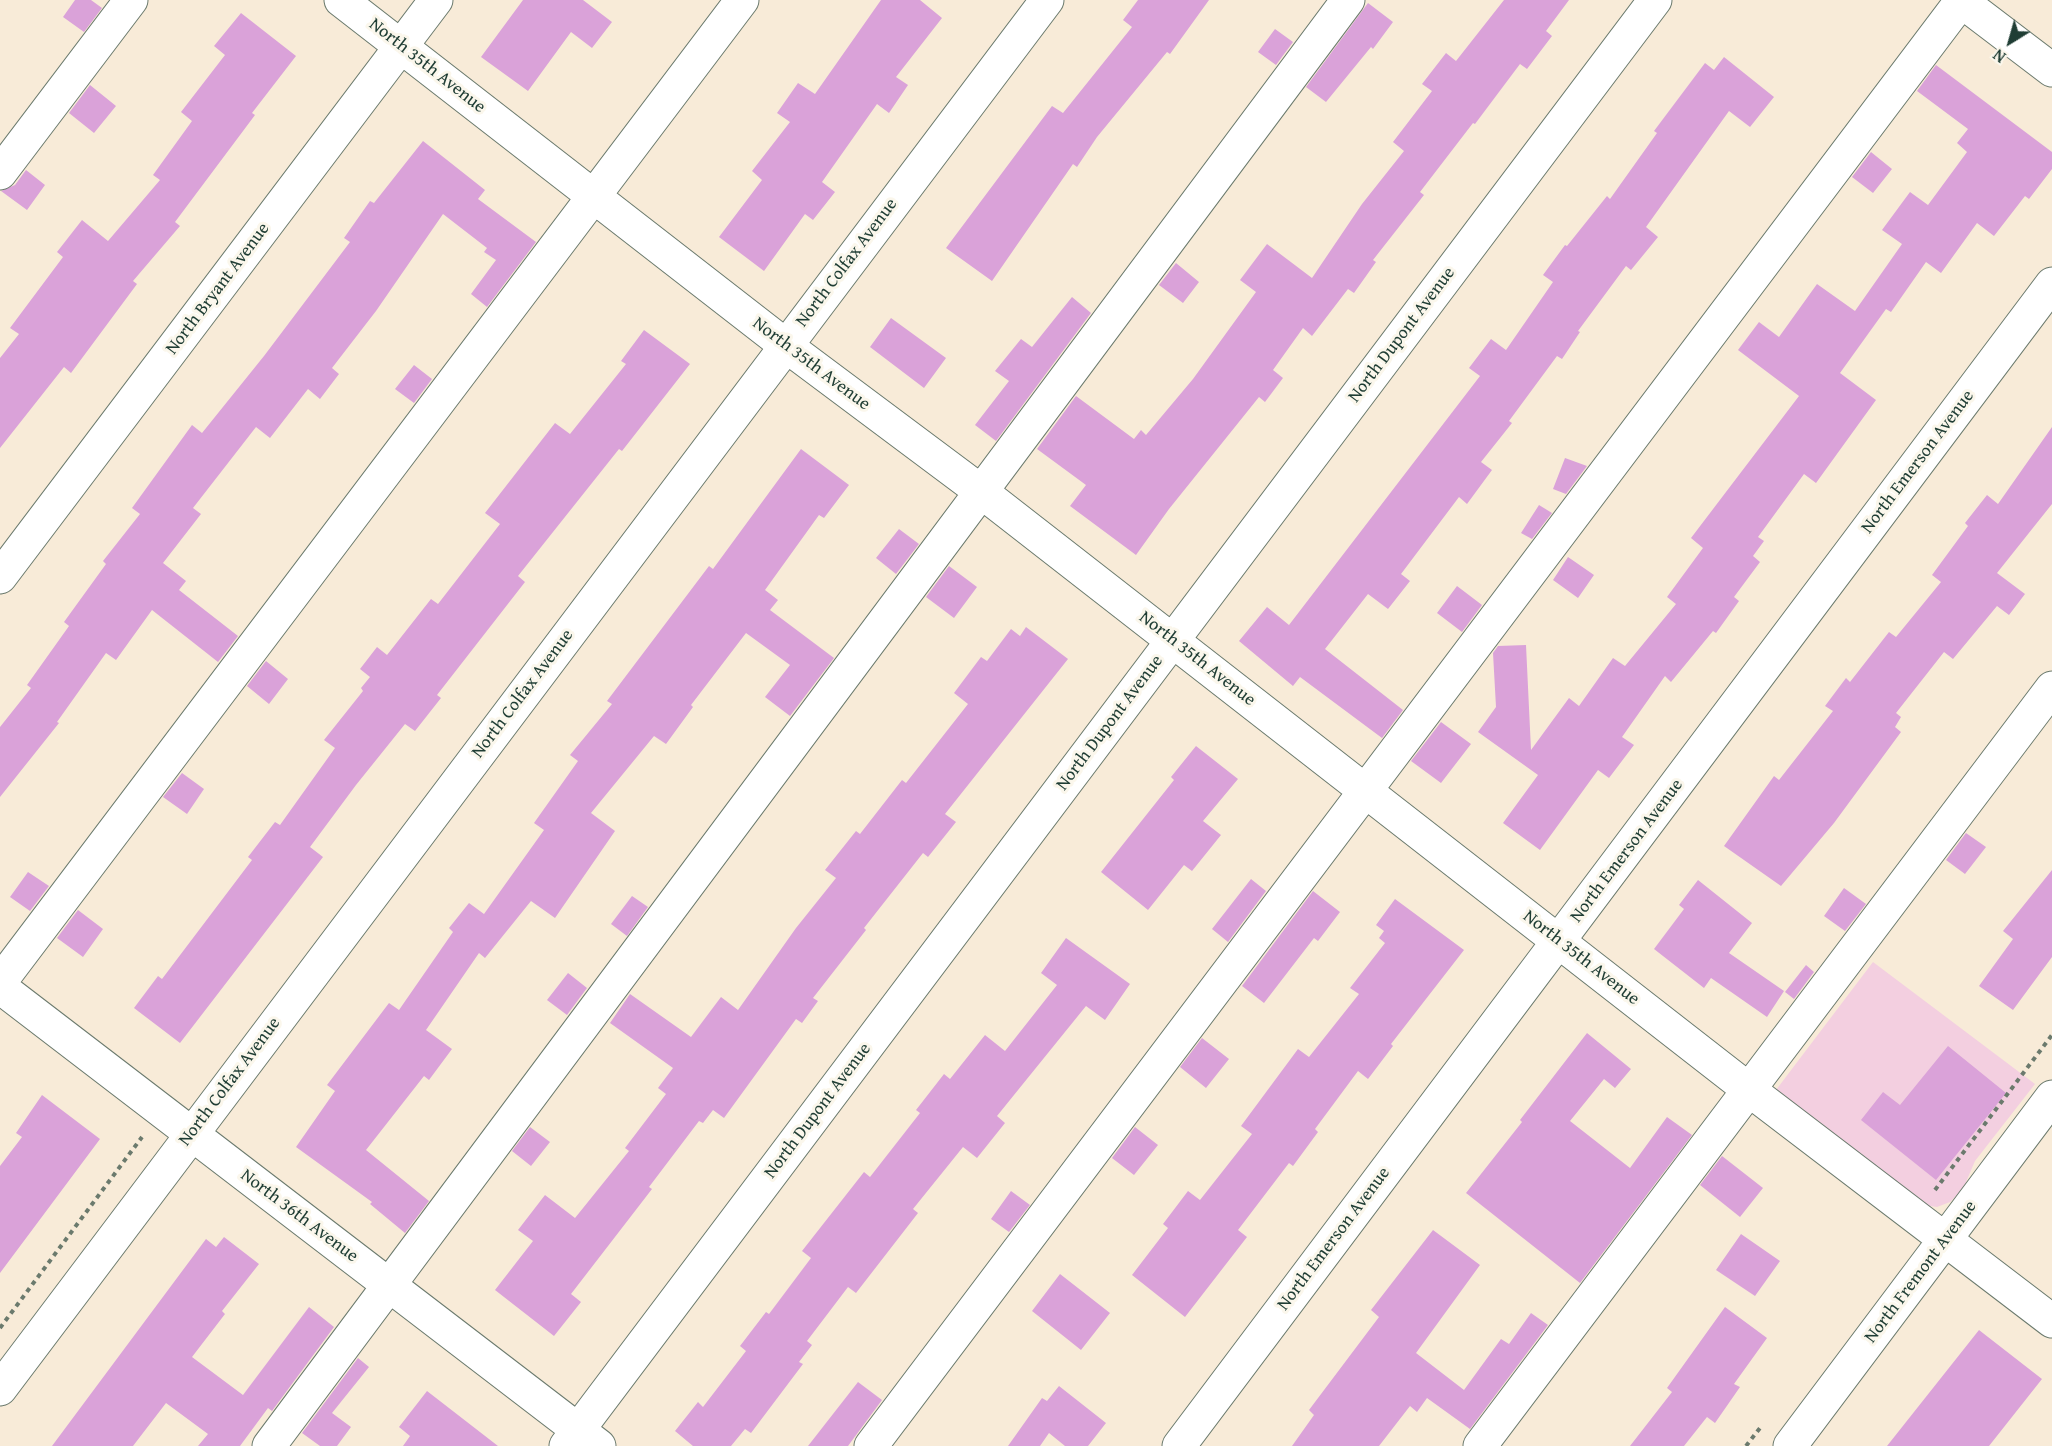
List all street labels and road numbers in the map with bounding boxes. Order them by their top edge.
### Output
street label: North 35th Avenue [364,14,490,118]
street label: North Colfax Avenue [792,194,902,332]
street label: North Bryant Avenue [161,219,275,359]
street label: North Dupont Avenue [1344,263,1460,407]
street label: North 35th Avenue [748,313,874,415]
street label: North Emerson Avenue [1857,386,1979,538]
street label: North 35th Avenue [1134,607,1260,711]
street label: North Colfax Avenue [468,625,578,763]
street label: North Dupont Avenue [1052,651,1168,795]
street label: North Emerson Avenue [1566,775,1688,927]
street label: North 35th Avenue [1518,906,1644,1010]
street label: North Colfax Avenue [175,1013,285,1151]
street label: North Dupont Avenue [760,1039,876,1183]
street label: North Emerson Avenue [1273,1163,1395,1315]
street label: North 36th Avenue [236,1165,362,1267]
street label: North Fremont Avenue [1860,1197,1982,1347]

